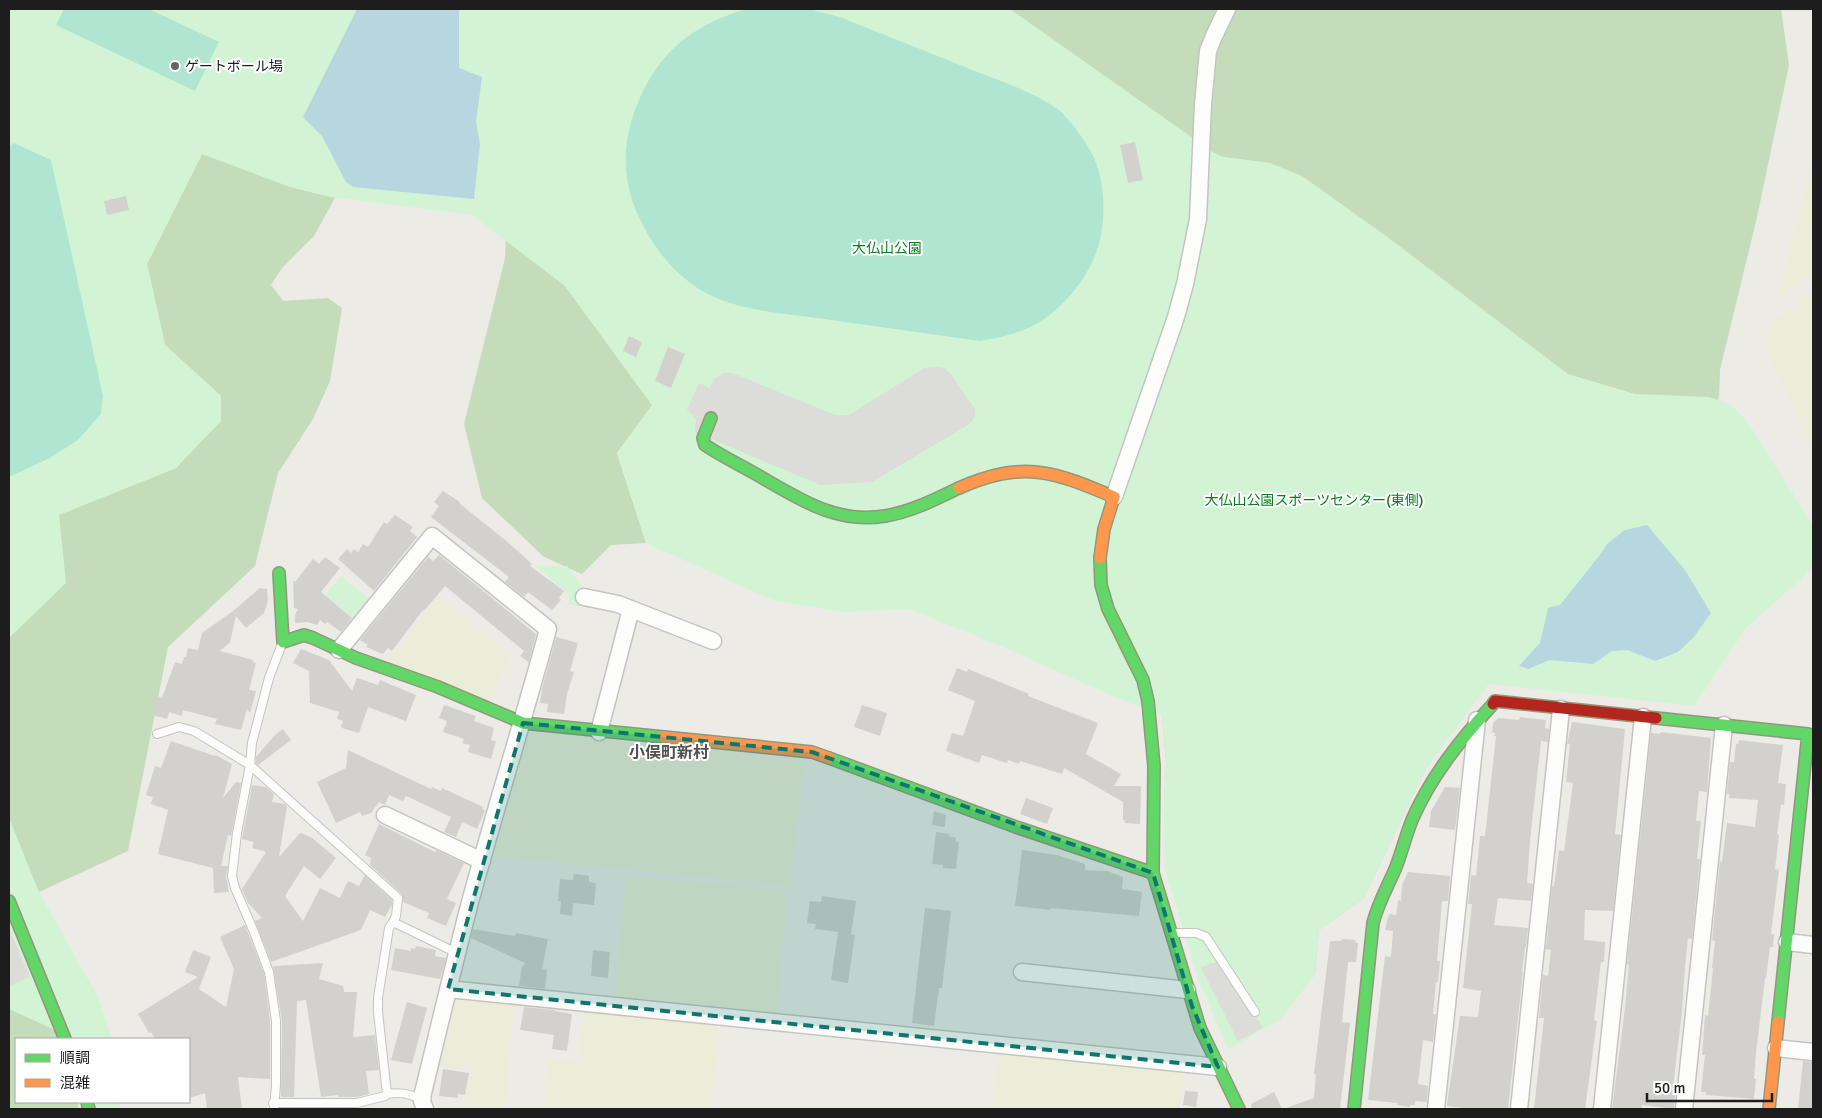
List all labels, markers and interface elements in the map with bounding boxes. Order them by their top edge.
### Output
place label: ゲートボール場 [185,58,283,75]
marker: ゲートボール場 [169,60,181,72]
park label: 大仏山公園 [852,240,922,257]
park label: 大仏山公園スポーツセンター(東側) [1204,492,1424,509]
district label: 小俣町新村 [629,743,709,763]
legend [15,1038,190,1103]
text: 順調 [60,1049,90,1067]
scale bar [1647,1070,1772,1102]
text: 混雑 [60,1074,90,1092]
text: 50 m [1654,1079,1685,1097]

